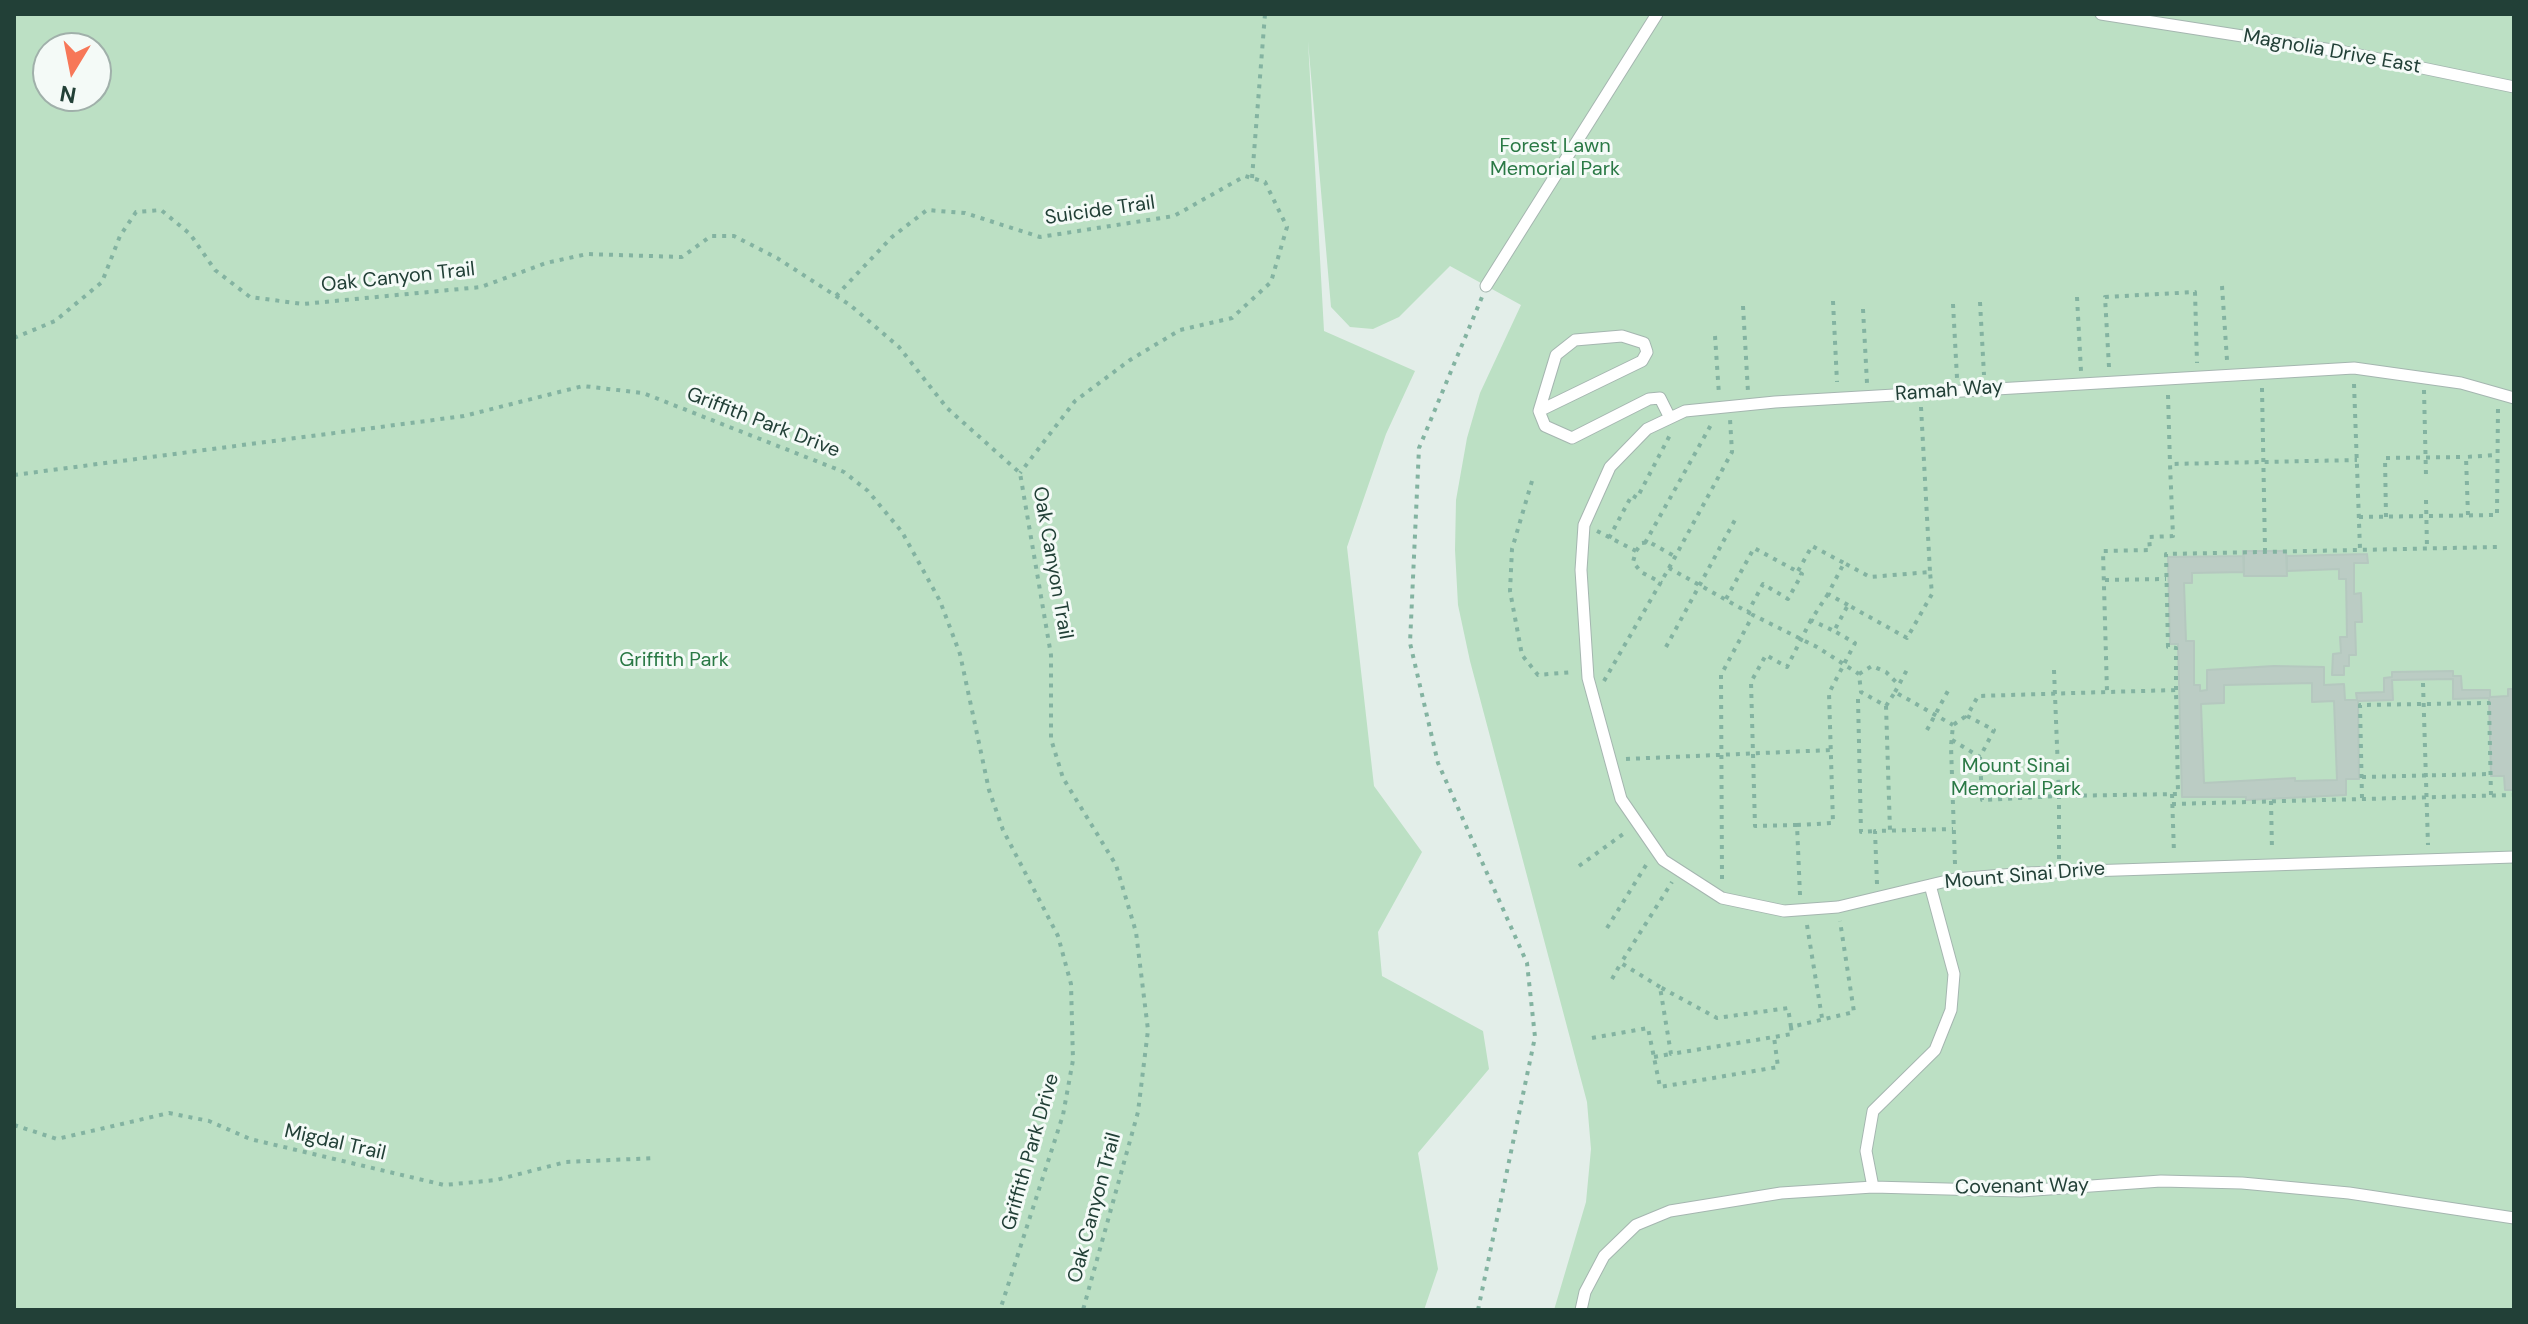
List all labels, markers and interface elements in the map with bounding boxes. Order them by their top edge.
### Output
street label: Magnolia Drive East [2241,25,2423,79]
north arrow [32,32,112,112]
text: N [58,78,79,110]
park label: Forest Lawn Memorial Park [1490,135,1620,182]
street label: Suicide Trail [1043,191,1157,231]
street label: Oak Canyon Trail [320,258,476,298]
street label: Ramah Way [1894,375,2004,407]
street label: Griffith Park Drive [683,383,843,463]
street label: Oak Canyon Trail [1027,485,1077,641]
park label: Griffith Park [619,649,729,673]
park label: Mount Sinai Memorial Park [1951,755,2081,802]
street label: Mount Sinai Drive [1944,857,2106,895]
street label: Griffith Park Drive [997,1071,1065,1233]
street label: Migdal Trail [282,1120,388,1166]
street label: Oak Canyon Trail [1063,1130,1127,1286]
street label: Covenant Way [1955,1174,2089,1200]

